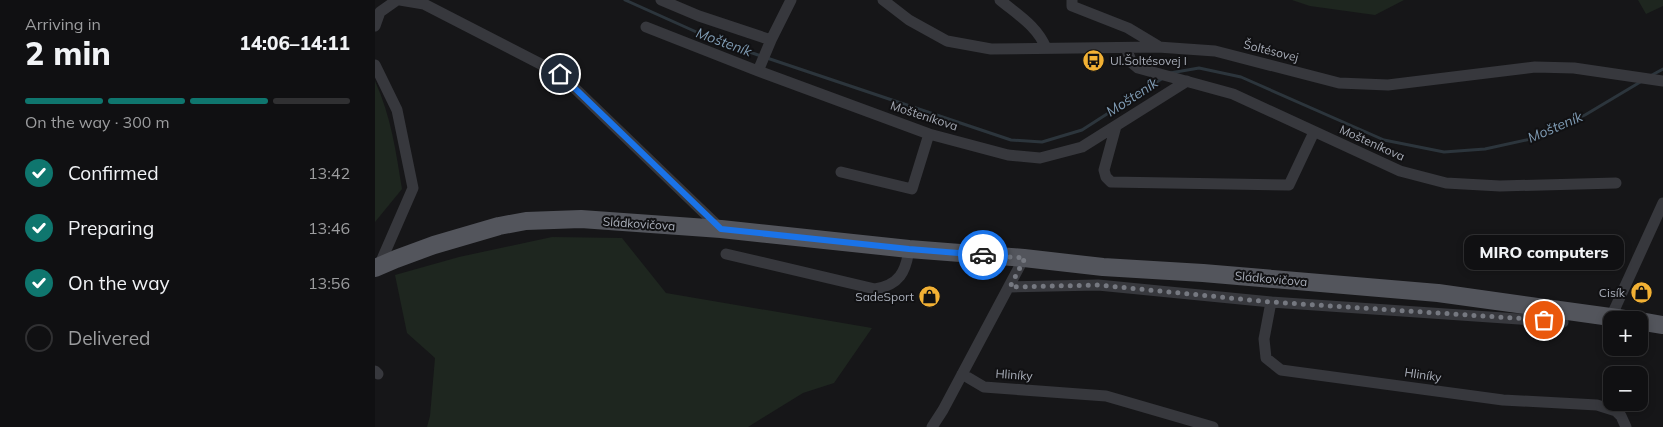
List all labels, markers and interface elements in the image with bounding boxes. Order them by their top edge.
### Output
text: Arriving in [25,14,101,34]
water label: Mošteník [694,24,755,61]
text: 14:06–14:11 [239,31,350,55]
text: 2 min [25,33,111,73]
street label: Šoltésovej [1242,36,1300,65]
bus stop icon: Ul.Šoltésovej I [1082,49,1106,73]
pin [539,53,581,95]
place label: Ul.Šoltésovej I [1110,53,1187,68]
icon: home [546,60,574,88]
water label: Mošteník [1103,73,1162,120]
street label: Mošteníkova [889,98,960,133]
water label: Mošteník [1525,107,1586,147]
text: On the way · 300 m [25,112,170,132]
street label: Mošteníkova [1337,121,1407,164]
icon: check [25,159,53,187]
text: Confirmed [68,161,159,185]
text: 13:42 [308,163,350,183]
street label: Sládkovičova [602,213,676,234]
icon: check [25,214,53,242]
text: Preparing [68,216,154,240]
text: 13:46 [308,218,350,238]
courier [958,230,1008,280]
callout: MIRO computers [1464,235,1624,270]
icon: car [969,241,997,269]
text: MIRO computers [1480,242,1608,262]
street label: Sládkovičova [1234,268,1308,289]
icon: check [25,269,53,297]
text: On the way [68,271,170,295]
text: 13:56 [308,273,350,293]
shop icon: Cisík [1629,281,1653,305]
shop icon: SadeSport [918,285,942,309]
place label: Cisík [1599,285,1626,300]
place label: SadeSport [855,289,914,304]
pin [1523,299,1565,341]
icon: bag [1530,306,1558,334]
map controls [1603,311,1648,411]
button: + [1603,311,1648,356]
text: Delivered [68,326,150,350]
street label: Hliníky [1404,364,1443,385]
street label: Hliníky [995,366,1034,383]
button: − [1603,366,1648,411]

